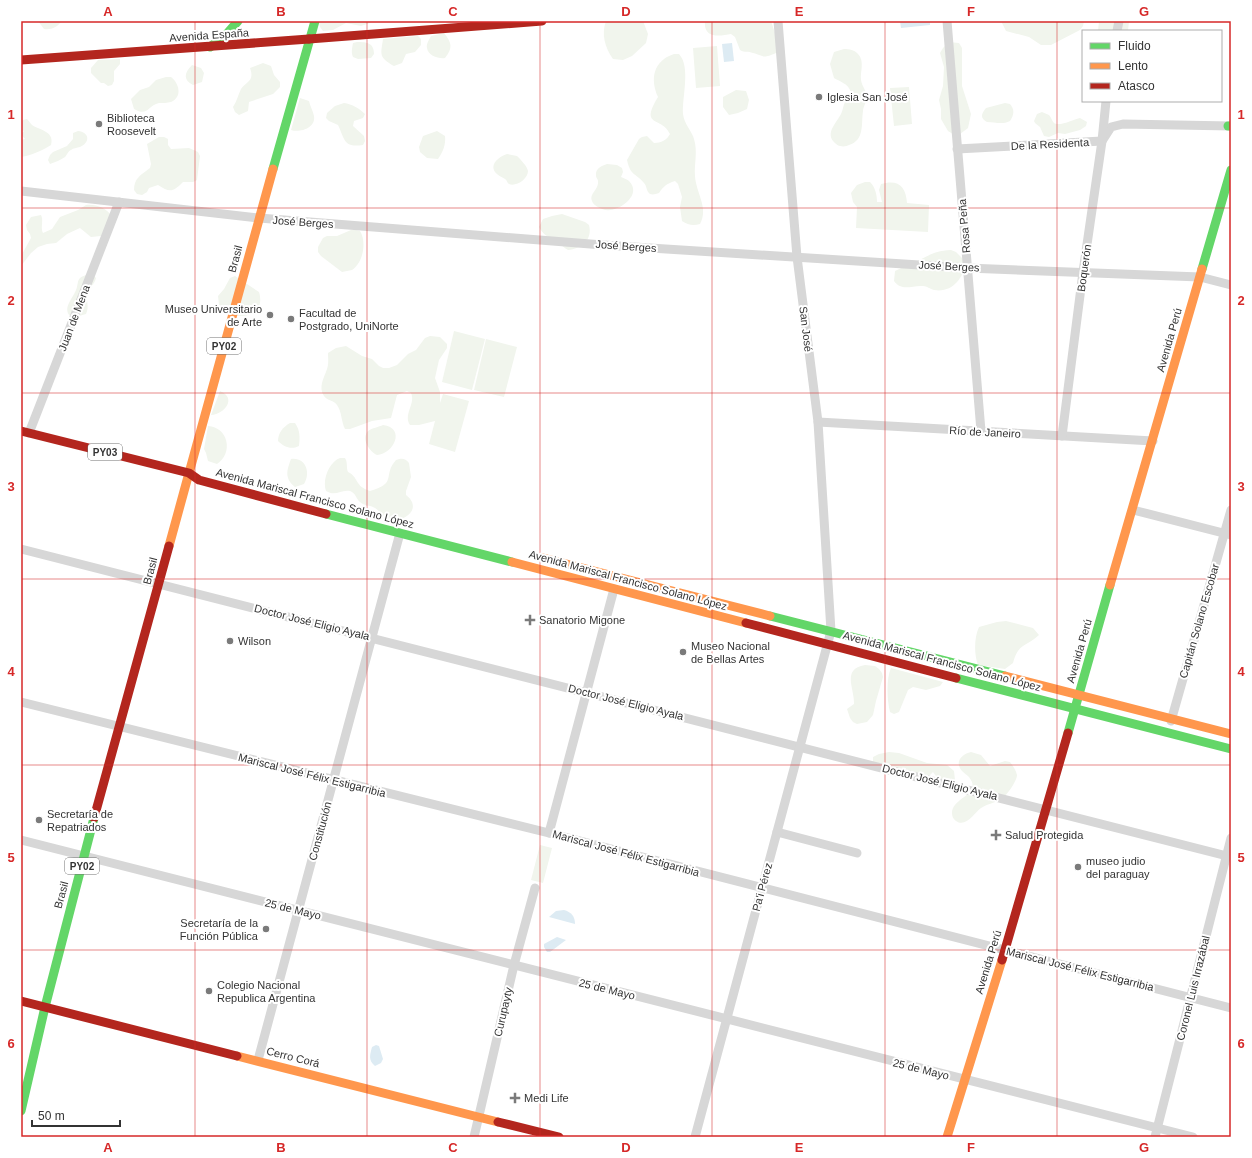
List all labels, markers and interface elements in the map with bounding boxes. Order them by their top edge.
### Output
text: A [103,4,113,19]
text: B [276,4,286,19]
text: C [448,4,458,19]
text: D [621,4,631,19]
text: E [795,4,804,19]
text: F [967,4,975,19]
text: G [1139,4,1149,19]
street label: Avenida España [169,26,250,44]
legend [1082,30,1222,102]
text: Fluido [1118,39,1151,53]
text: Lento [1118,59,1148,73]
text: Atasco [1118,79,1155,93]
place label: Iglesia San José [827,91,908,103]
marker: Iglesia San José [814,92,824,102]
text: 1 [7,107,15,122]
text: 1 [1237,107,1245,122]
place label: Biblioteca Roosevelt [107,112,156,137]
marker: Biblioteca Roosevelt [94,119,104,129]
street label: De la Residenta [1011,136,1090,152]
street label: Rosa Peña [956,197,972,254]
street label: José Berges [272,214,334,230]
street label: José Berges [595,238,657,254]
street label: Brasil [226,244,244,274]
street label: Boquerón [1075,244,1093,292]
street label: José Berges [918,258,980,274]
street label: Juan de Mena [56,282,92,353]
text: 2 [7,293,15,308]
text: 2 [1237,293,1245,308]
place label: Museo Universitario de Arte [165,303,262,328]
street label: San José [797,306,815,352]
place label: Facultad de Postgrado, UniNorte [299,307,399,332]
street label: Avenida Perú [1154,307,1184,373]
marker: Museo Universitario de Arte [265,310,275,320]
marker: Facultad de Postgrado, UniNorte [286,314,296,324]
road number: PY02 [207,338,241,354]
street label: Río de Janeiro [949,424,1021,440]
road number: PY03 [88,444,122,460]
street label: Avenida Mariscal Francisco Solano López [215,466,415,530]
text: 3 [7,479,15,494]
text: 3 [1237,479,1245,494]
street label: Avenida Mariscal Francisco Solano López [528,548,728,612]
street label: Brasil [141,556,159,586]
street label: Capitán Solano Escobar [1177,562,1221,680]
street label: Doctor José Eligio Ayala [253,602,372,642]
marker: Sanatorio Migone [524,614,536,626]
place label: Sanatorio Migone [539,614,625,626]
street label: Avenida Perú [1064,618,1094,684]
street label: Avenida Mariscal Francisco Solano López [842,629,1042,693]
place label: Wilson [238,635,271,647]
marker: Wilson [225,636,235,646]
place label: Museo Nacional de Bellas Artes [691,640,770,665]
marker: Museo Nacional de Bellas Artes [678,647,688,657]
text: 4 [7,664,15,679]
text: 4 [1237,664,1245,679]
street label: Doctor José Eligio Ayala [567,682,686,722]
street label: Mariscal José Félix Estigarribia [237,751,388,799]
street label: Doctor José Eligio Ayala [881,762,1000,802]
street label: Constitución [306,800,334,862]
place label: Secretaría de Repatriados [47,808,113,833]
marker: Secretaría de Repatriados [34,815,44,825]
street label: Mariscal José Félix Estigarribia [551,828,702,879]
marker: Salud Protegida [990,829,1002,841]
place label: Salud Protegida [1005,829,1084,841]
text: 5 [7,850,15,865]
text: 5 [1237,850,1245,865]
place label: museo judio del paraguay [1086,855,1150,880]
road number: PY02 [65,858,99,874]
street label: Pa'i Pérez [750,861,774,913]
marker: museo judio del paraguay [1073,862,1083,872]
street label: Brasil [52,880,70,910]
street label: 25 de Mayo [264,896,322,922]
place label: Secretaría de la Función Pública [180,917,259,942]
marker: Secretaría de la Función Pública [261,924,271,934]
street label: Avenida Perú [973,929,1003,995]
street label: Coronel Luis Irrazábal [1174,934,1212,1042]
street label: Mariscal José Félix Estigarribia [1005,945,1156,993]
street label: 25 de Mayo [578,976,636,1002]
place label: Colegio Nacional Republica Argentina [217,979,316,1004]
marker: Colegio Nacional Republica Argentina [204,986,214,996]
street label: Curupayty [492,986,515,1038]
text: 6 [7,1036,15,1051]
text: 6 [1237,1036,1245,1051]
street label: Cerro Corá [265,1045,322,1070]
street label: 25 de Mayo [892,1056,950,1082]
marker: Medi Life [509,1092,521,1104]
place label: Medi Life [524,1092,569,1104]
scale bar [32,1102,120,1128]
text: 50 m [38,1109,65,1123]
text: A [103,1140,113,1155]
text: B [276,1140,286,1155]
text: C [448,1140,458,1155]
text: D [621,1140,631,1155]
text: E [795,1140,804,1155]
text: F [967,1140,975,1155]
text: G [1139,1140,1149,1155]

